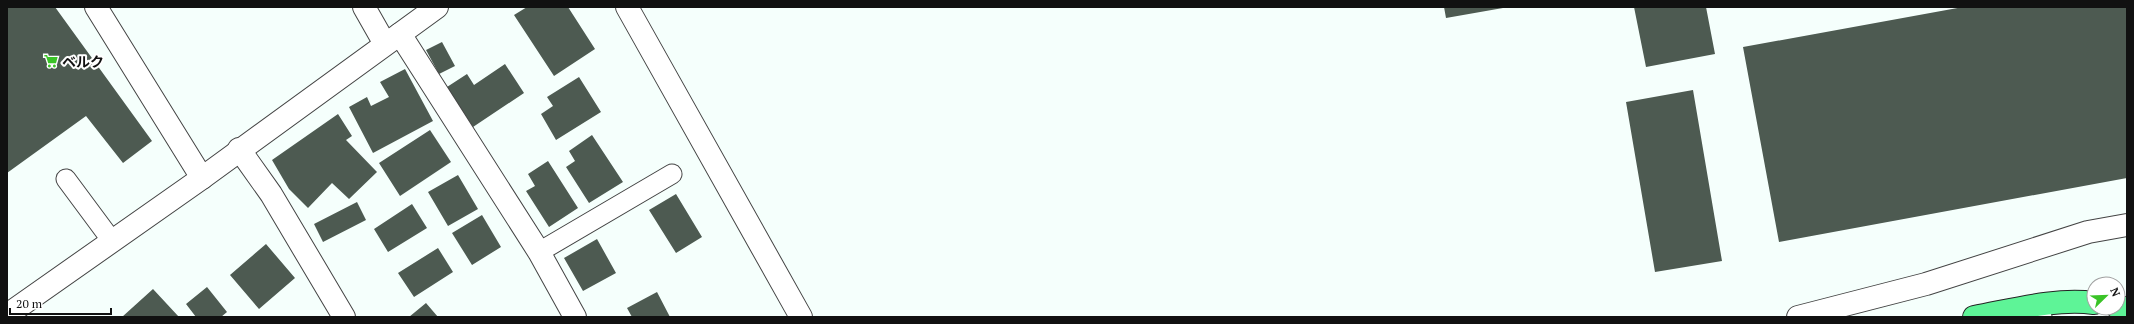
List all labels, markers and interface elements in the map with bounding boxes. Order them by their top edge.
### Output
place label: ベルク [62,52,104,71]
supermarket icon: ベルク [43,53,59,69]
north arrow [2086,276,2126,316]
text: N [2107,286,2124,299]
scale bar [10,290,111,316]
text: 20 m [16,296,43,311]

